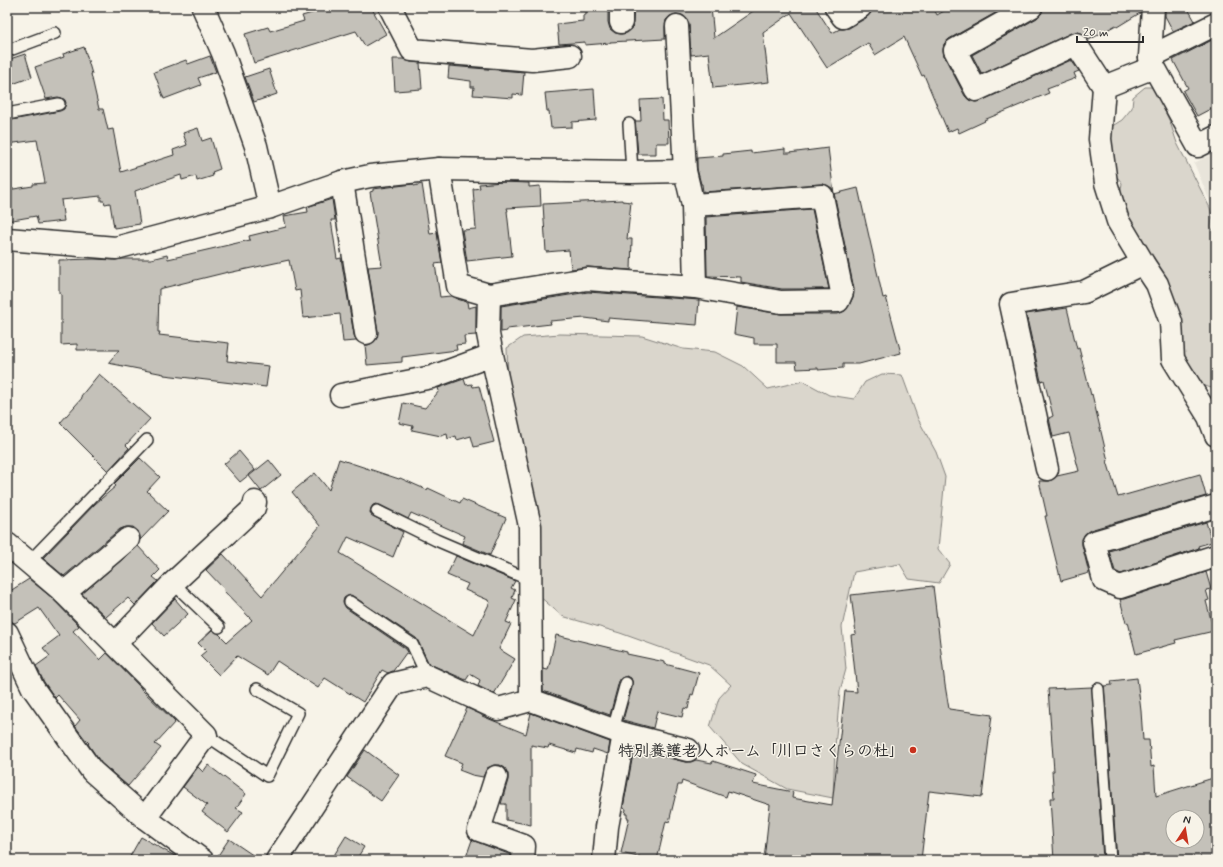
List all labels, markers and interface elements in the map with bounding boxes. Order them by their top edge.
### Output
scale bar [1077,18,1143,44]
text: 20 m [1083,25,1109,41]
place label: 特別養護老人ホーム「川口さくらの杜」 [618,741,905,762]
marker: 特別養護老人ホーム「川口さくらの杜」 [908,745,918,755]
north arrow [1165,809,1205,849]
text: N [1182,813,1192,828]

